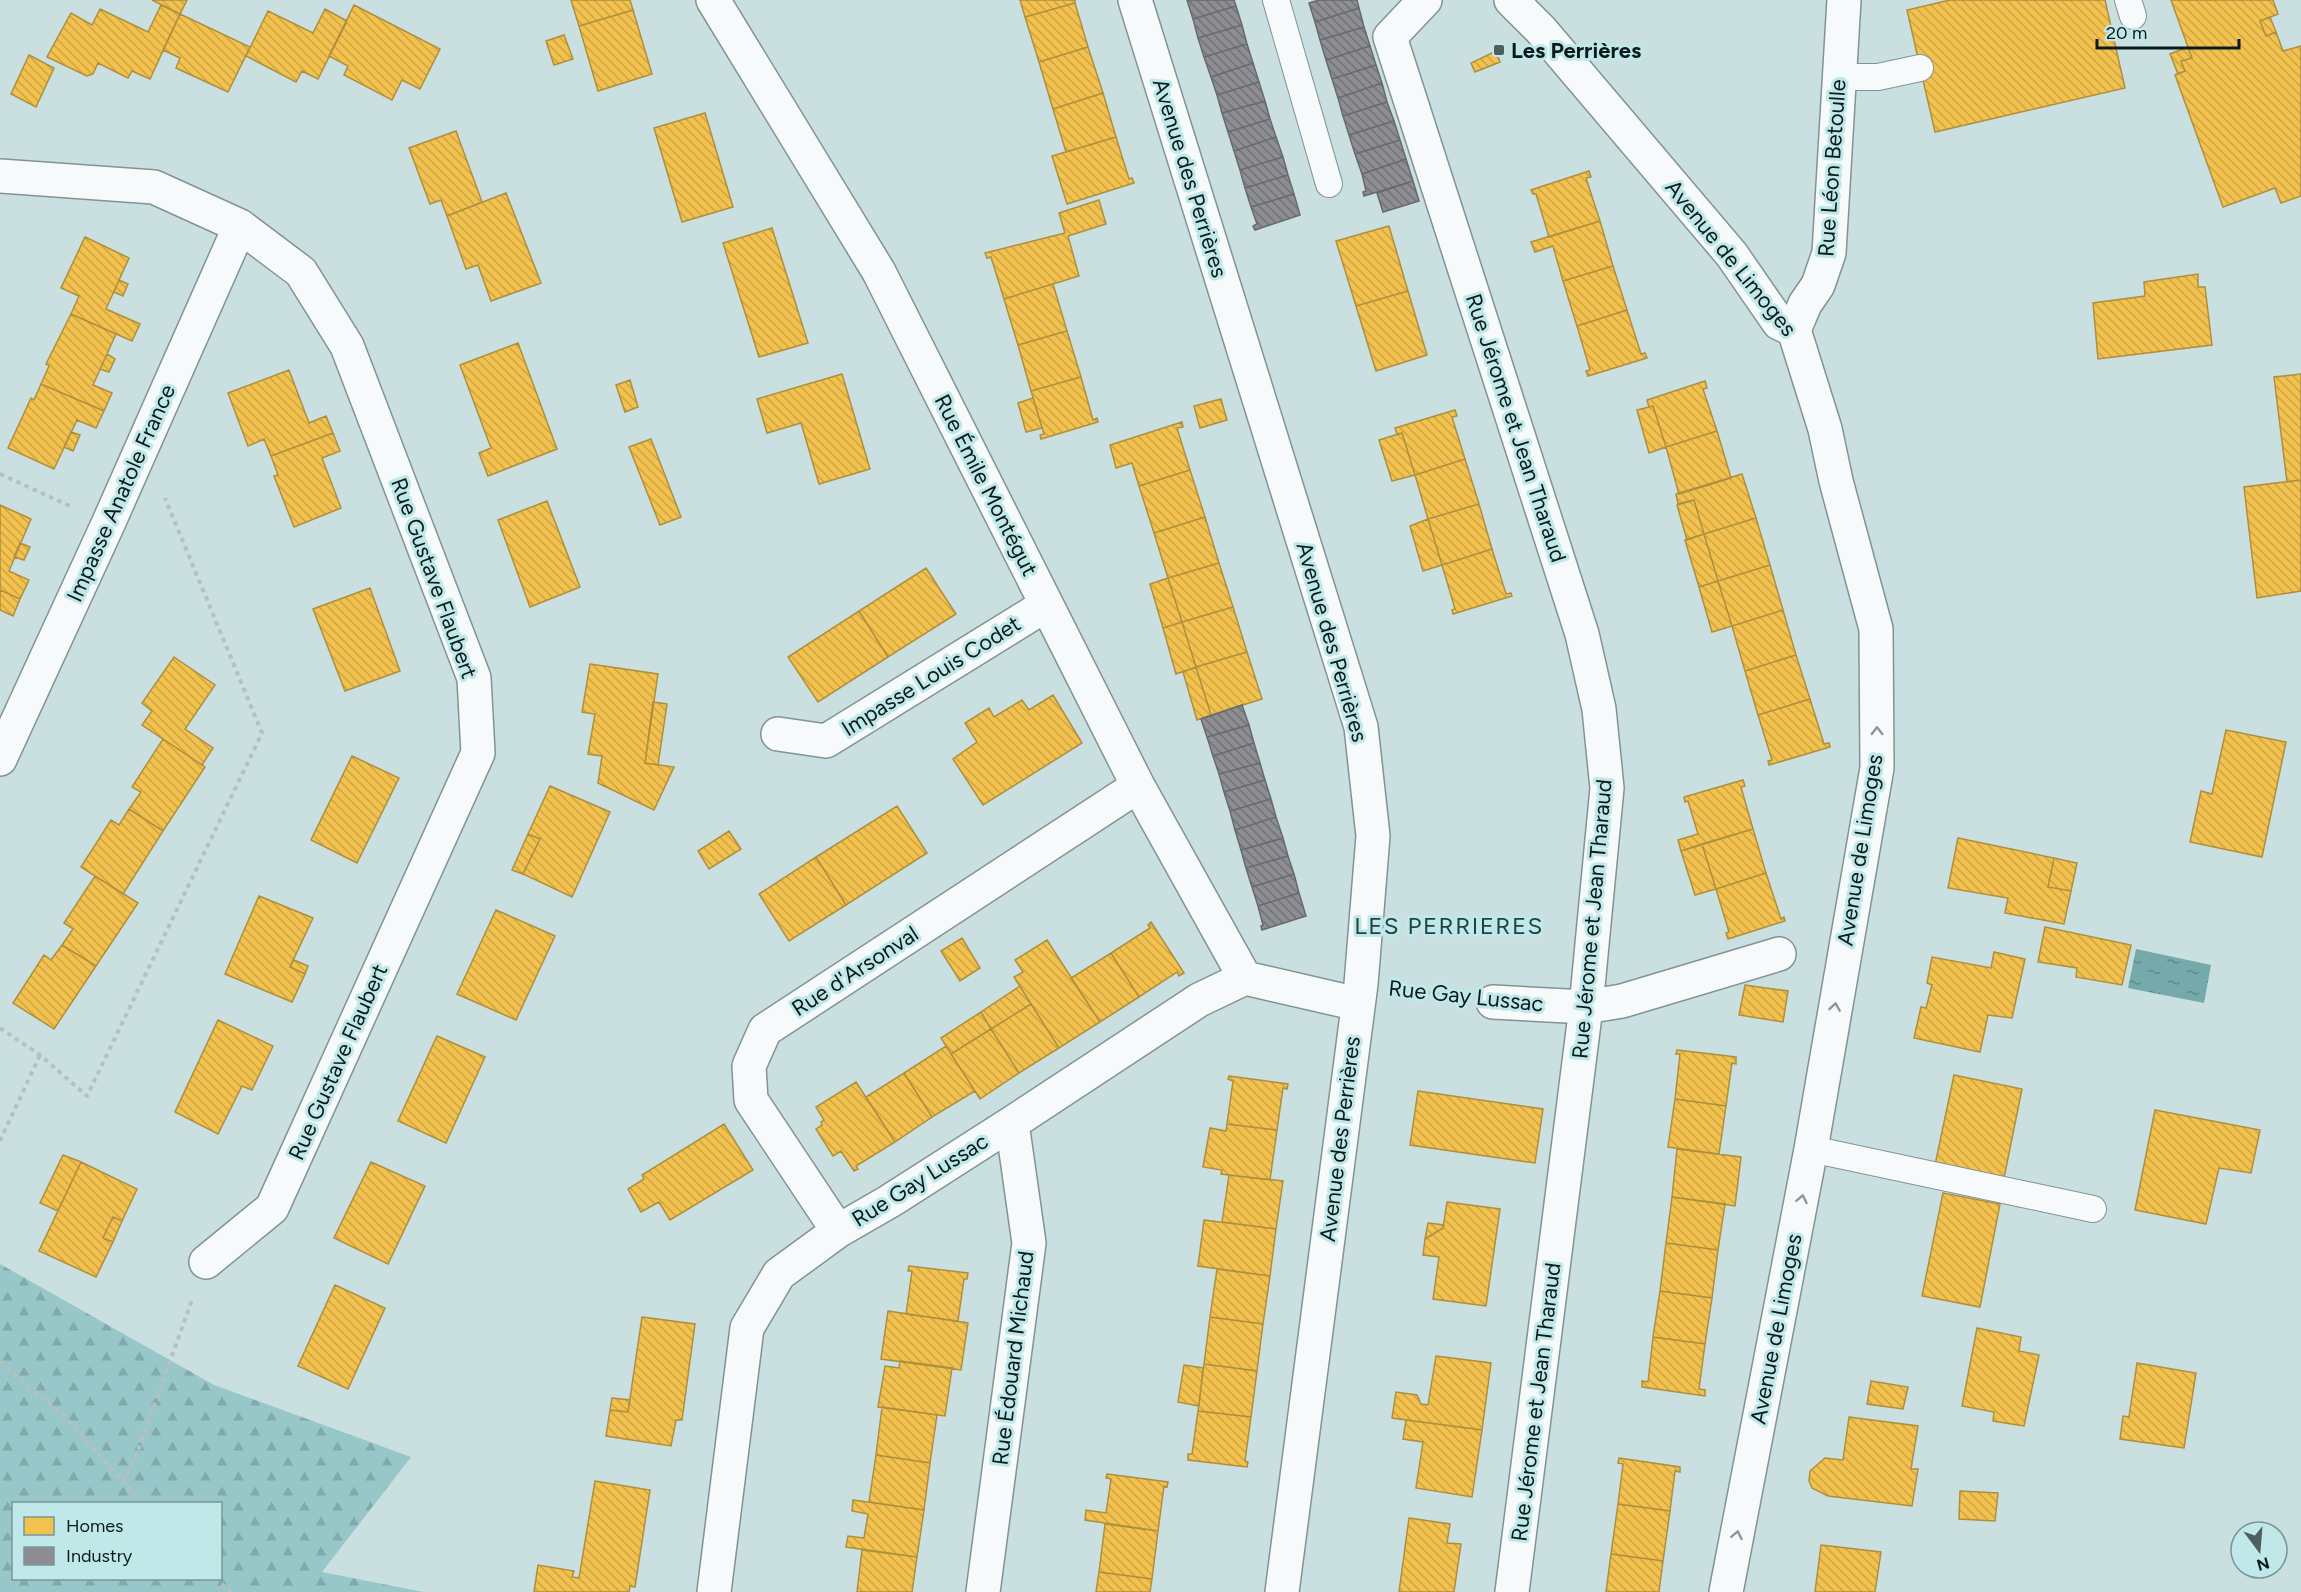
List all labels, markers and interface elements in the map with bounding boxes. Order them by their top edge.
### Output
scale bar [2097,12,2240,50]
text: 20 m [2106,22,2147,44]
place label: Les Perrières [1511,37,1641,64]
marker: Les Perrières [1492,43,1506,57]
street label: Avenue des Perrières [1147,75,1233,281]
street label: Rue Léon Betoulle [1812,78,1852,258]
street label: Avenue de Limoges [1660,174,1802,342]
street label: Rue Jérome et Jean Tharaud [1460,290,1572,566]
street label: Impasse Anatole France [61,380,181,606]
street label: Rue Émile Montégut [929,390,1043,580]
street label: Rue Gustave Flaubert [385,474,483,682]
street label: Avenue des Perrières [1291,539,1373,745]
street label: Impasse Louis Codet [837,610,1025,742]
one-way arrow [1871,727,1883,736]
street label: Avenue de Limoges [1832,752,1888,948]
street label: Rue Jérome et Jean Tharaud [1566,778,1618,1060]
district label: LES PERRIERES [1354,911,1544,940]
street label: Rue d'Arsonval [787,920,923,1022]
street label: Rue Gustave Flaubert [283,960,393,1164]
street label: Rue Gay Lussac [1387,974,1545,1018]
one-way arrow [1828,1002,1841,1012]
street label: Avenue des Perrières [1314,1035,1366,1243]
street label: Rue Gay Lussac [847,1127,993,1233]
one-way arrow [1795,1194,1808,1204]
street label: Avenue de Limoges [1744,1232,1808,1426]
street label: Rue Édouard Michaud [986,1249,1040,1467]
street label: Rue Jérome et Jean Tharaud [1505,1261,1567,1543]
legend [12,1502,222,1580]
text: Homes [66,1515,124,1537]
north arrow [2229,1520,2289,1580]
one-way arrow [1730,1530,1743,1540]
text: Industry [66,1545,133,1567]
text: N [2254,1553,2272,1575]

